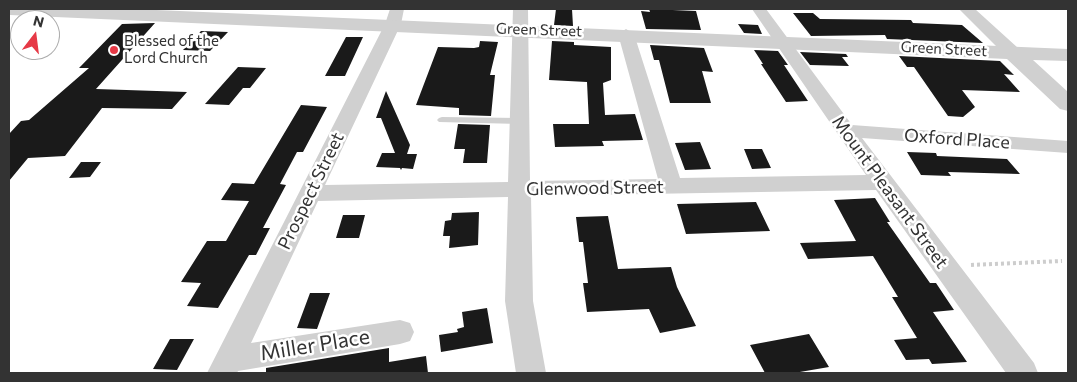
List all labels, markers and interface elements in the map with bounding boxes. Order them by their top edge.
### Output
north arrow [10,10,60,60]
text: N [31,11,46,31]
street label: Green Street [496,19,582,41]
place label: Blessed of the Lord Church [124,32,219,67]
street label: Green Street [900,38,988,60]
marker: Blessed of the Lord Church [108,44,120,56]
street label: Mount Pleasant Street [827,111,953,273]
street label: Oxford Place [903,125,1011,153]
street label: Prospect Street [273,129,349,253]
street label: Glenwood Street [526,176,664,200]
street label: Miller Place [258,324,372,366]

